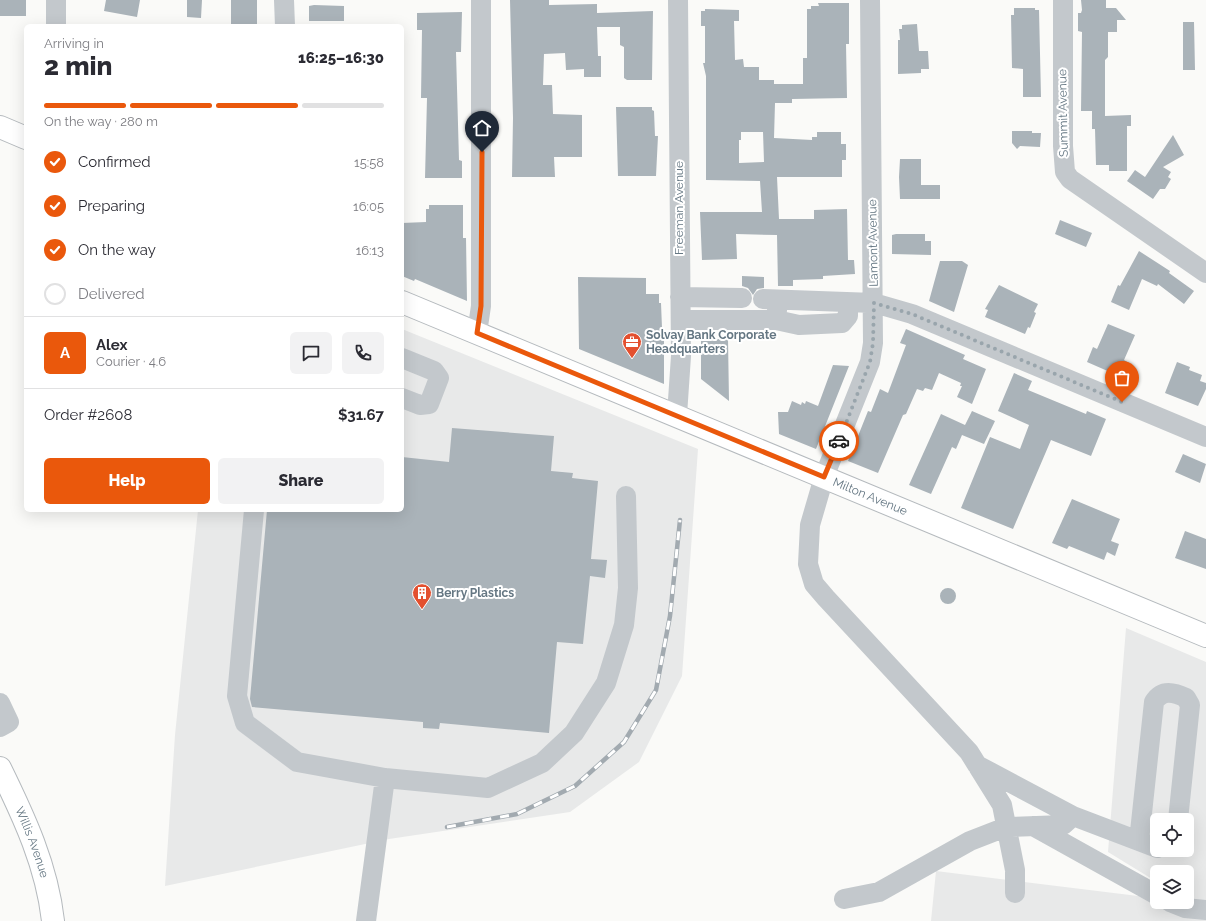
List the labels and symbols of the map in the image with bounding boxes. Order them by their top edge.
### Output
street label: Summit Avenue [1055,69,1071,157]
pin [465,111,499,152]
street label: Freeman Avenue [672,161,686,255]
street label: Lamont Avenue [865,199,881,287]
place label: Solvay Bank Corporate Headquarters [646,328,776,356]
office icon: Solvay Bank Corporate Headquarters [621,331,643,359]
pin [1105,361,1139,402]
courier [819,421,859,461]
street label: Milton Avenue [831,475,910,518]
building icon: Berry Plastics [411,582,433,610]
place label: Berry Plastics [436,586,514,600]
street label: Willis Avenue [12,804,51,879]

